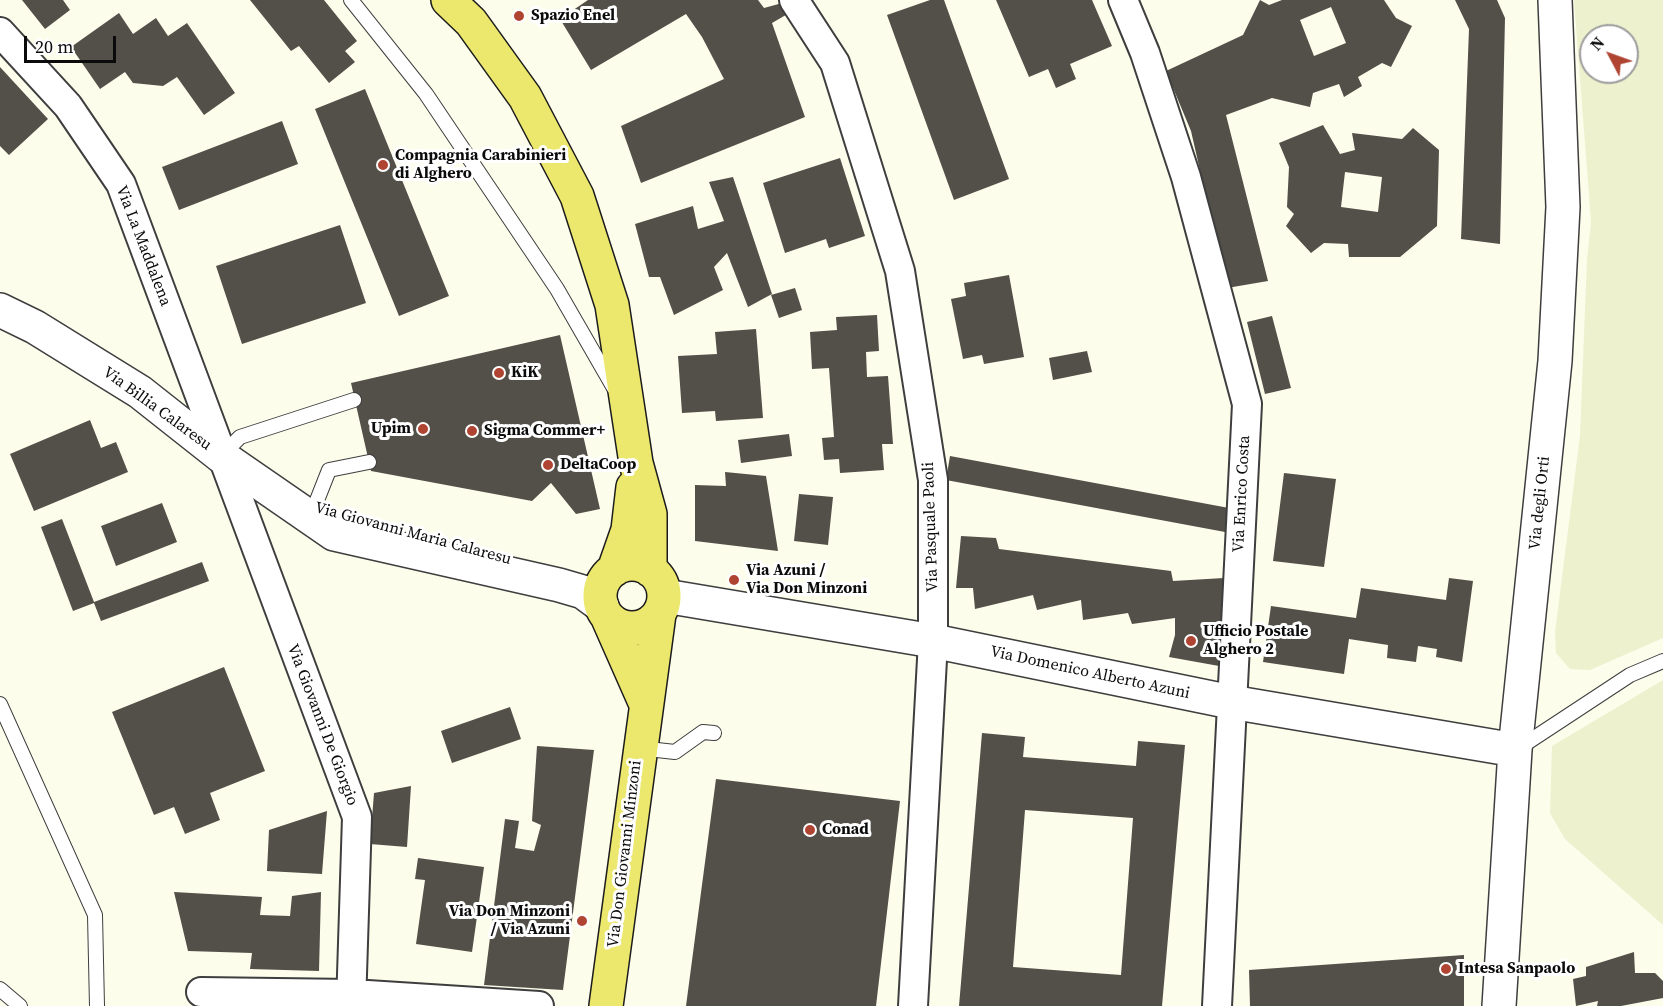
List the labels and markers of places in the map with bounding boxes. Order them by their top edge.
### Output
place label: Spazio Enel [531,6,615,26]
marker: Spazio Enel [512,9,526,23]
place label: Compagnia Carabinieri di Alghero [395,146,566,184]
marker: Compagnia Carabinieri di Alghero [376,158,390,172]
place label: KiK [511,363,538,383]
marker: KiK [492,366,506,380]
place label: Upim [371,419,411,439]
place label: Sigma Commer+ [484,421,605,441]
marker: Upim [416,422,430,436]
marker: Sigma Commer+ [465,424,479,438]
place label: DeltaCoop [560,455,636,475]
marker: DeltaCoop [541,458,555,472]
place label: Via Azuni / Via Don Minzoni [746,561,867,599]
marker: Via Azuni / Via Don Minzoni [727,573,741,587]
place label: Ufficio Postale Alghero 2 [1203,622,1308,660]
marker: Ufficio Postale Alghero 2 [1184,634,1198,648]
place label: Conad [822,820,869,840]
marker: Conad [803,823,817,837]
place label: Via Don Minzoni / Via Azuni [449,902,570,940]
marker: Via Don Minzoni / Via Azuni [575,914,589,928]
place label: Intesa Sanpaolo [1458,959,1575,979]
marker: Intesa Sanpaolo [1439,962,1453,976]

